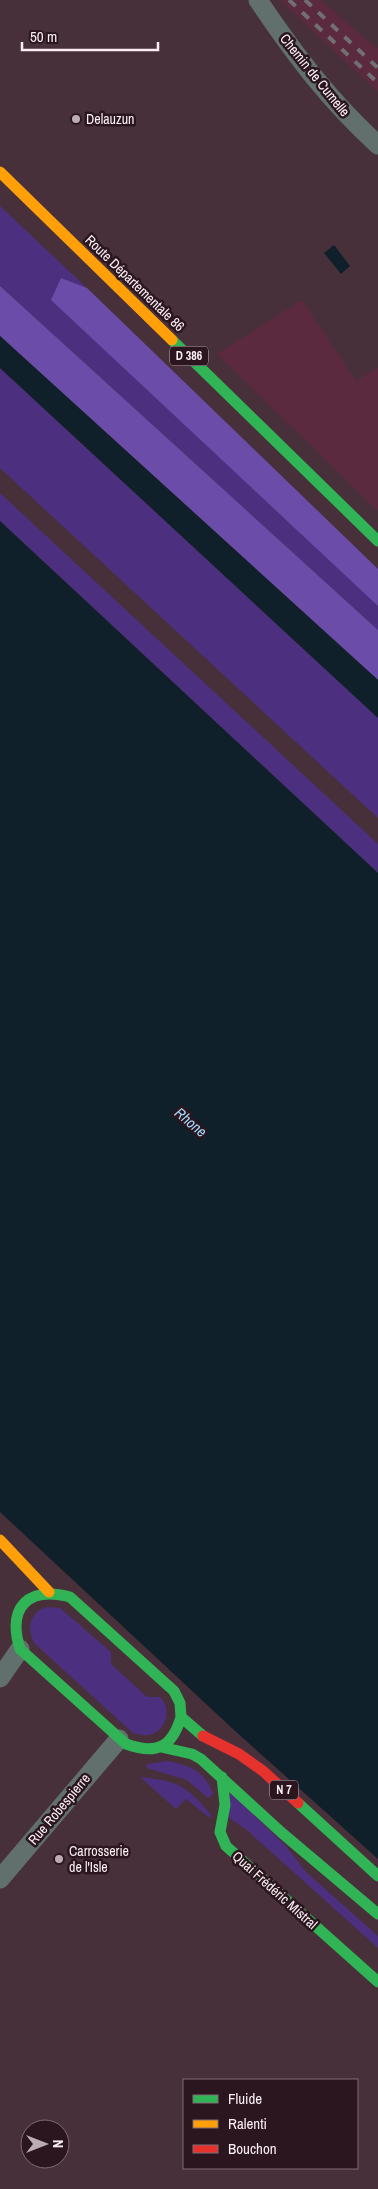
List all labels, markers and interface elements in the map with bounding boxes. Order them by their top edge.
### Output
scale bar [22,20,159,52]
text: 50 m [30,26,57,47]
street label: Chemin de Cumelle [276,30,354,120]
place label: Delauzun [86,110,135,128]
marker: Delauzun [70,113,82,125]
street label: Route Départementale 86 [81,231,189,335]
road number: D 386 [170,346,208,366]
water label: Rhone [170,1102,212,1142]
street label: Rue Robespierre [24,1770,94,1848]
road number: N 7 [270,1780,298,1800]
place label: Carrosserie de l'Isle [69,1842,129,1876]
street label: Quai Frédéric Mistral [229,1847,321,1933]
marker: Carrosserie de l'Isle [53,1853,65,1865]
legend [183,2079,358,2169]
text: Fluide [228,2088,262,2109]
text: Ralenti [228,2113,267,2134]
north arrow [20,2119,70,2169]
text: Bouchon [228,2138,277,2159]
text: N [49,2140,67,2148]

